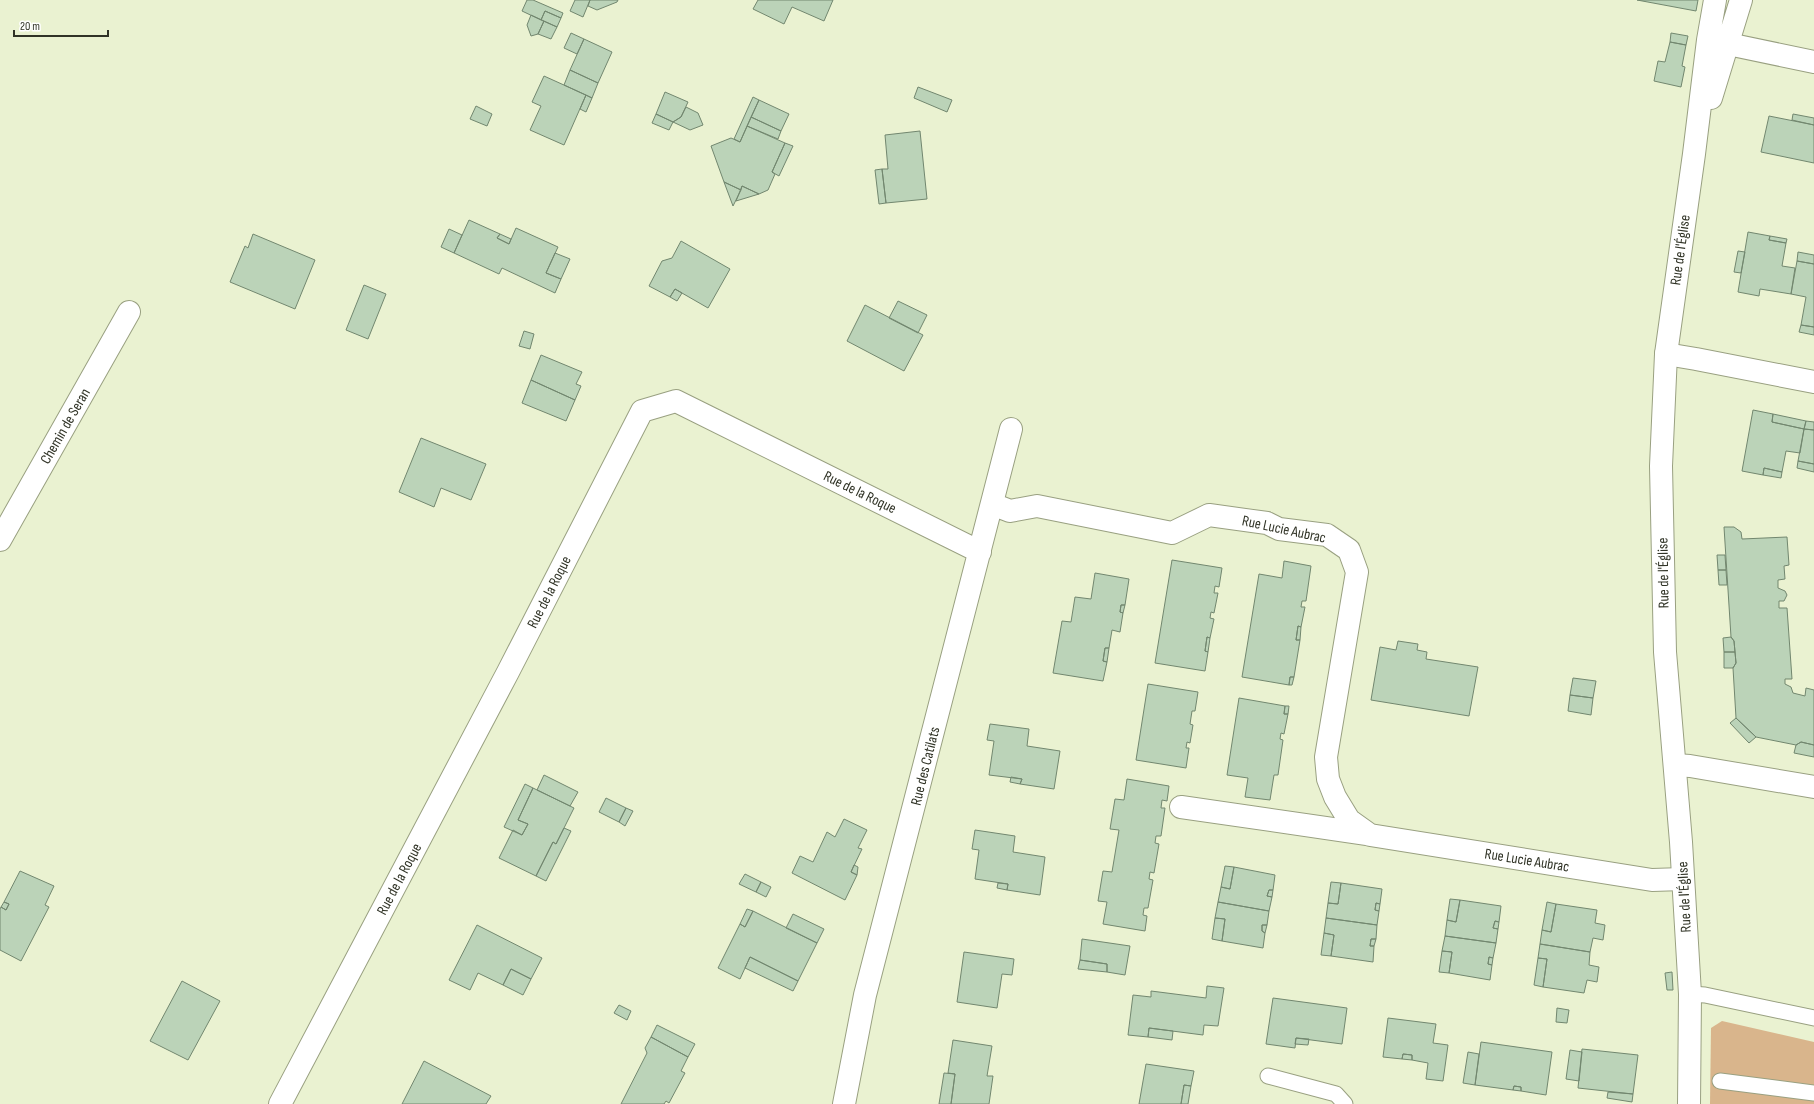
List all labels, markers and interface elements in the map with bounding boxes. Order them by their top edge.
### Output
scale bar [14,12,108,38]
text: 20 m [20,19,40,34]
street label: Rue de l'Église [1666,214,1695,286]
street label: Chemin de Seran [36,385,95,468]
street label: Rue de la Roque [820,467,899,518]
street label: Rue Lucie Aubrac [1240,511,1328,548]
street label: Rue de l'Église [1653,537,1674,609]
street label: Rue de la Roque [523,553,576,632]
street label: Rue des Catilats [907,725,944,807]
street label: Rue de la Roque [373,840,426,918]
street label: Rue Lucie Aubrac [1483,844,1571,877]
street label: Rue de l'Église [1673,861,1696,933]

